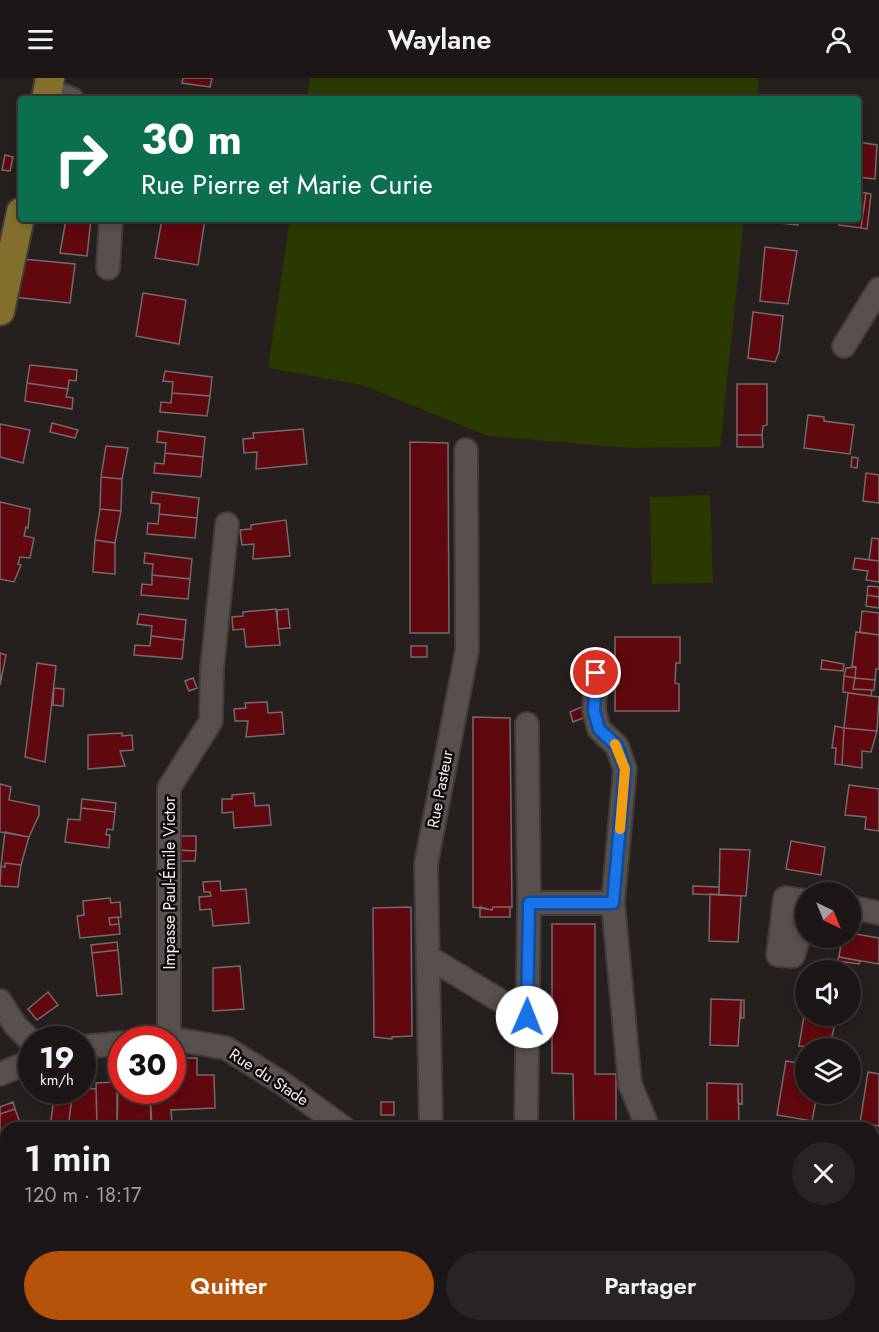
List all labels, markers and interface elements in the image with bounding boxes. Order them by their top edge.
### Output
text: Waylane [388,20,491,59]
icon: menu [24,23,57,56]
icon: person [822,23,855,56]
text: 30 m [141,109,242,170]
icon: right [42,120,120,198]
text: Rue Pierre et Marie Curie [141,165,433,204]
pin [570,647,621,698]
icon: arrive [579,656,612,689]
street label: Rue Pasteur [421,748,459,830]
street label: Impasse Paul-Émile Victor [158,796,181,970]
north arrow [795,882,861,948]
map controls [795,882,861,1104]
button: sound [795,960,861,1026]
position arrow [495,985,559,1049]
speed limit sign: 30 [108,1026,186,1104]
text: 19 [39,1036,75,1079]
button: layers [795,1038,861,1104]
street label: Rue du Stade [225,1043,313,1111]
text: km/h [40,1069,74,1091]
text: 1 min [24,1132,111,1184]
button: close [792,1142,855,1205]
text: 120 m · 18:17 [24,1181,141,1210]
button: Quitter [24,1251,434,1320]
button: Partager [446,1251,855,1320]

